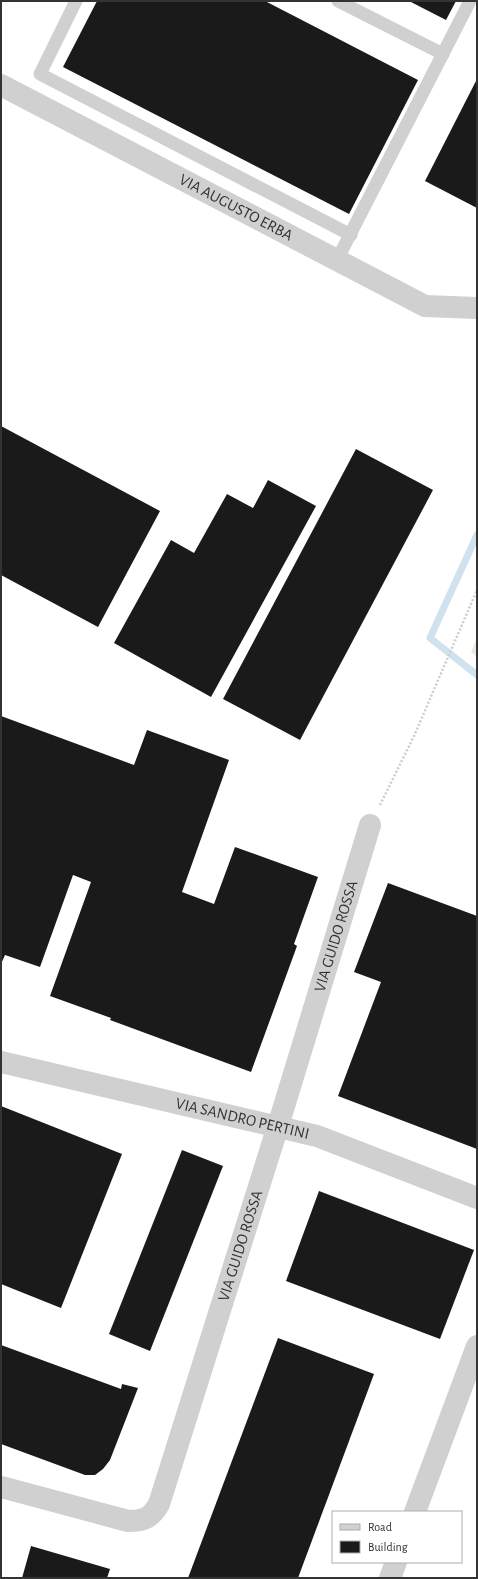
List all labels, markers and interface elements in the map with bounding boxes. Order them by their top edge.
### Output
street label: VIA AUGUSTO ERBA [177,171,295,244]
street label: VIA GUIDO ROSSA [311,879,361,994]
street label: VIA SANDRO PERTINI [174,1095,311,1142]
street label: VIA GUIDO ROSSA [215,1188,265,1303]
legend [332,1511,462,1563]
text: Road [368,1521,392,1533]
text: Building [368,1541,408,1553]

